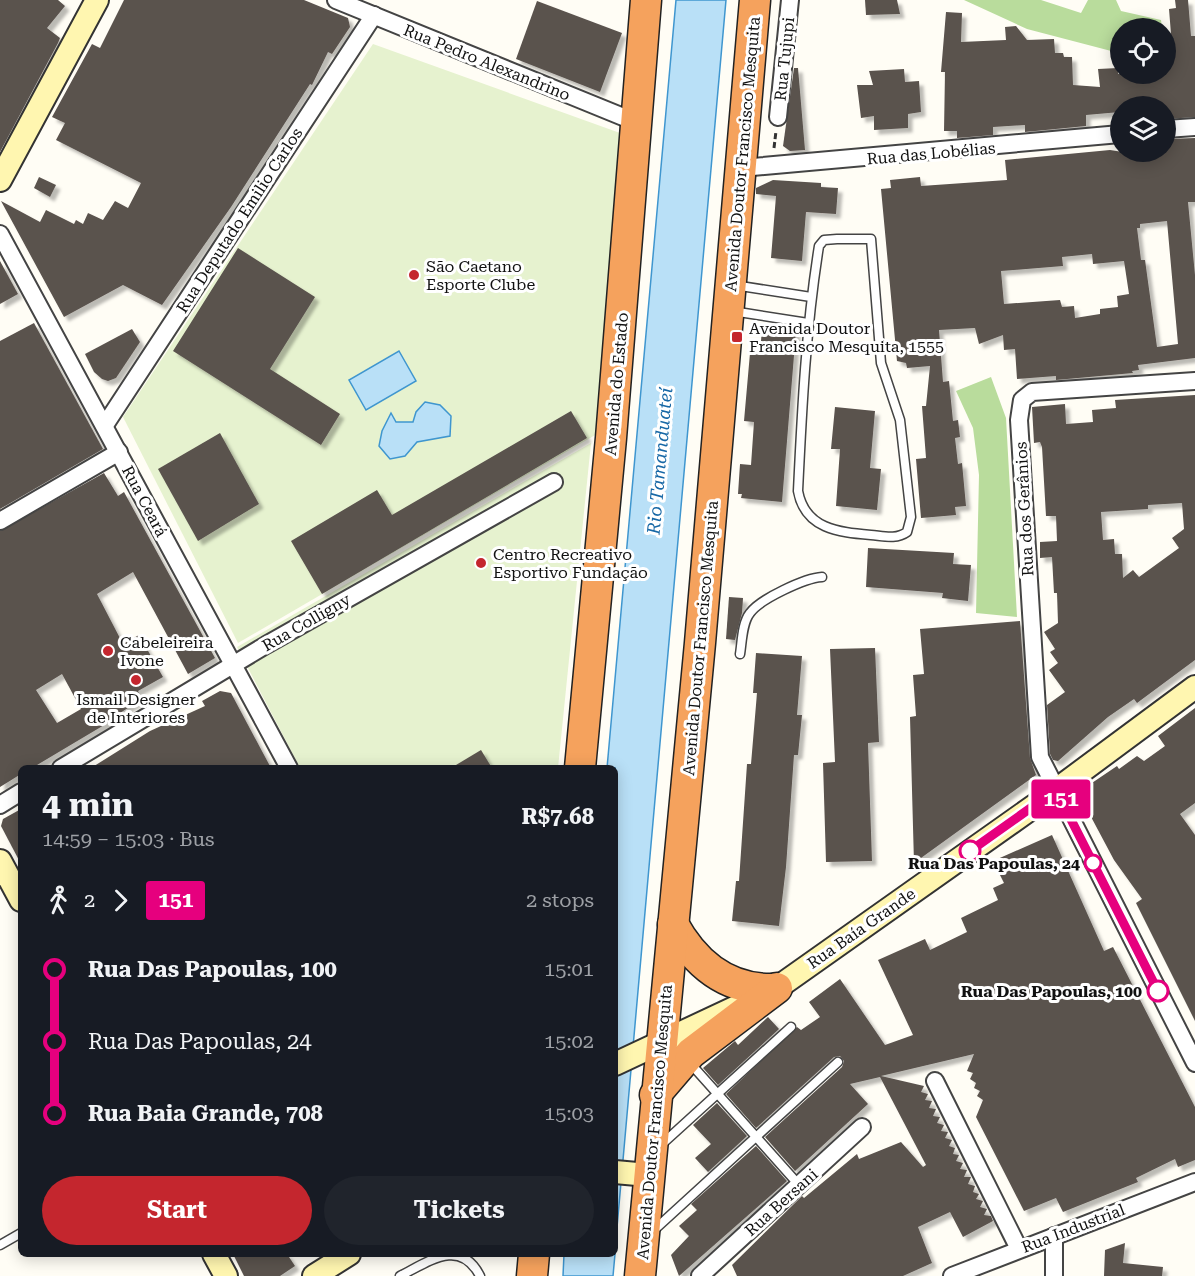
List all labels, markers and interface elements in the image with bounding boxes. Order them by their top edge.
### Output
street label: Avenida Doutor Francisco Mesquita [721,15,764,292]
street label: Rua Tujupi [771,16,798,102]
map controls [1110,18,1176,162]
button: locate [1110,18,1176,84]
street label: Rua Pedro Alexandrino [401,20,573,105]
button: layers [1110,96,1176,162]
street label: Rua Deputado Emilio Carlos [172,124,307,316]
street label: Rua das Lobélias [866,138,997,169]
place label: São Caetano Esporte Clube [426,257,535,294]
marker: São Caetano Esporte Clube [407,268,421,282]
street label: Avenida do Estado [601,312,632,456]
place label: Avenida Doutor Francisco Mesquita, 1555 [749,319,944,356]
marker: Avenida Doutor Francisco Mesquita, 1555 [730,330,744,344]
water label: Rio Tamanduateí [643,386,676,536]
street label: Rua dos Gerânios [1011,441,1038,577]
street label: Rua Ceará [118,463,171,540]
street label: Avenida Doutor Francisco Mesquita [679,499,722,776]
place label: Centro Recreativo Esportivo Fundação [493,545,648,582]
marker: Centro Recreativo Esportivo Fundação [474,556,488,570]
street label: Rua Colligny [259,589,354,655]
place label: Cabeleireira Ivone [120,633,214,670]
marker: Cabeleireira Ivone [101,644,115,658]
marker: Ismail Designer de Interiores [129,673,143,687]
place label: Ismail Designer de Interiores [76,690,196,727]
line badge: 151 [1026,780,1096,818]
text: 4 min [42,785,134,824]
text: 151 [1043,787,1079,811]
text: R$7.68 [521,804,594,829]
text: 14:59 – 15:03 · Bus [42,827,214,851]
unlabelled marker [959,840,981,862]
place label: Rua Das Papoulas, 24 [908,854,1080,873]
marker: Rua Das Papoulas, 24 [1084,854,1102,872]
icon: walk [42,884,75,917]
icon: forward [104,884,137,917]
street label: Rua Baía Grande [804,884,919,973]
text: 2 [84,888,95,912]
text: 151 [158,888,193,912]
text: 2 stops [526,888,594,912]
text: Rua Das Papoulas, 100 [88,957,337,982]
text: 15:01 [544,957,594,981]
marker: Rua Das Papoulas, 100 [1147,980,1169,1002]
place label: Rua Das Papoulas, 100 [961,982,1142,1001]
street label: Avenida Doutor Francisco Mesquita [633,983,676,1260]
text: Rua Das Papoulas, 24 [88,1029,312,1054]
text: 15:02 [544,1029,594,1053]
text: Rua Baia Grande, 708 [88,1101,323,1126]
text: 15:03 [544,1101,594,1125]
street label: Rua Bersani [741,1165,822,1240]
button: Start [42,1176,312,1245]
button: Tickets [324,1176,594,1245]
street label: Rua Industrial [1019,1200,1127,1257]

